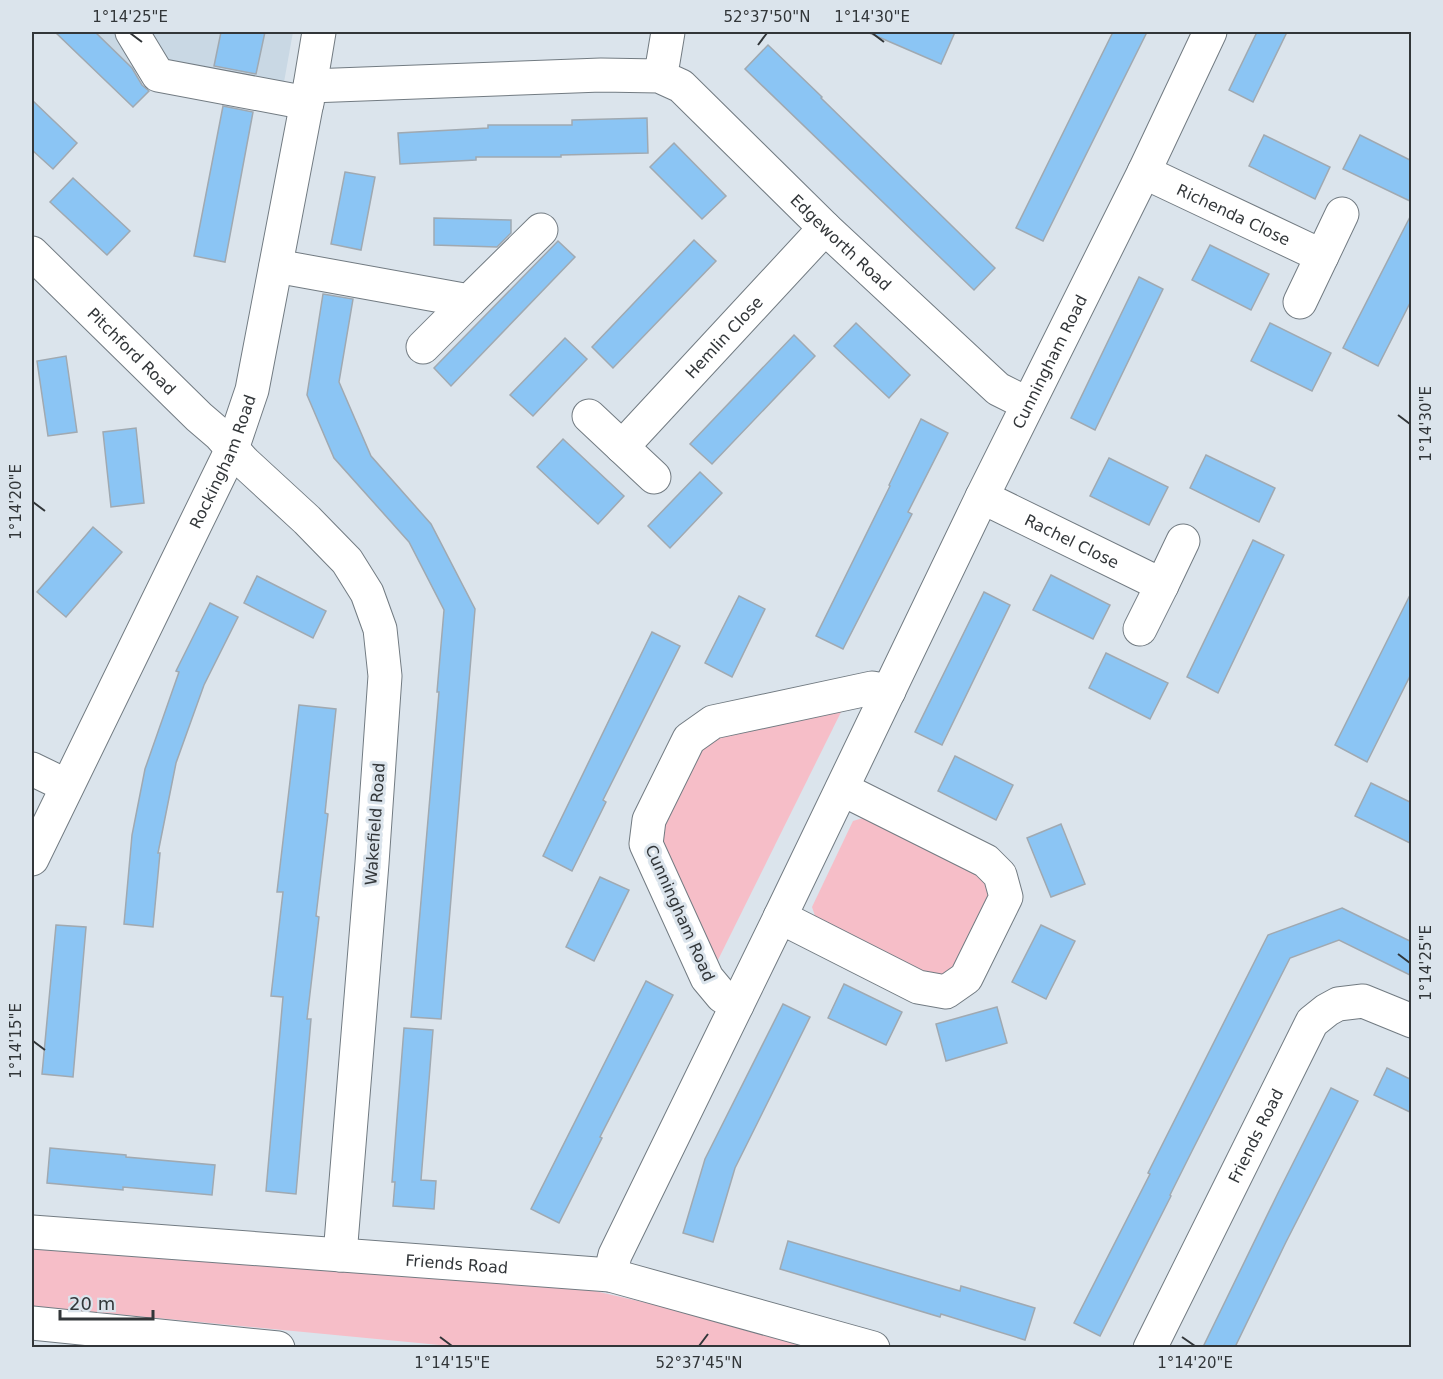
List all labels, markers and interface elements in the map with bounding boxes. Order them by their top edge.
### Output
text: 1°14'25"E [92,8,168,26]
text: 52°37'50"N [723,8,811,26]
text: 1°14'30"E [834,8,910,26]
street label: Richenda Close [1174,179,1293,249]
street label: Edgeworth Road [787,190,895,294]
street label: Hemlin Close [681,292,767,382]
street label: Cunningham Road [1008,292,1091,432]
street label: Pitchford Road [84,304,180,399]
text: 1°14'30"E [1417,386,1435,462]
street label: Rockingham Road [185,392,259,531]
text: 1°14'20"E [7,464,25,540]
street label: Rachel Close [1022,510,1122,572]
street label: Wakefield Road [361,762,389,886]
street label: Cunningham Road [641,842,719,984]
text: 1°14'25"E [1417,925,1435,1001]
text: 1°14'15"E [7,1003,25,1079]
street label: Friends Road [1224,1085,1287,1186]
street label: Friends Road [405,1250,509,1277]
scale bar [60,1283,153,1321]
text: 20 m [69,1293,115,1314]
text: 1°14'15"E [414,1354,490,1372]
text: 52°37'45"N [655,1354,743,1372]
text: 1°14'20"E [1157,1354,1233,1372]

